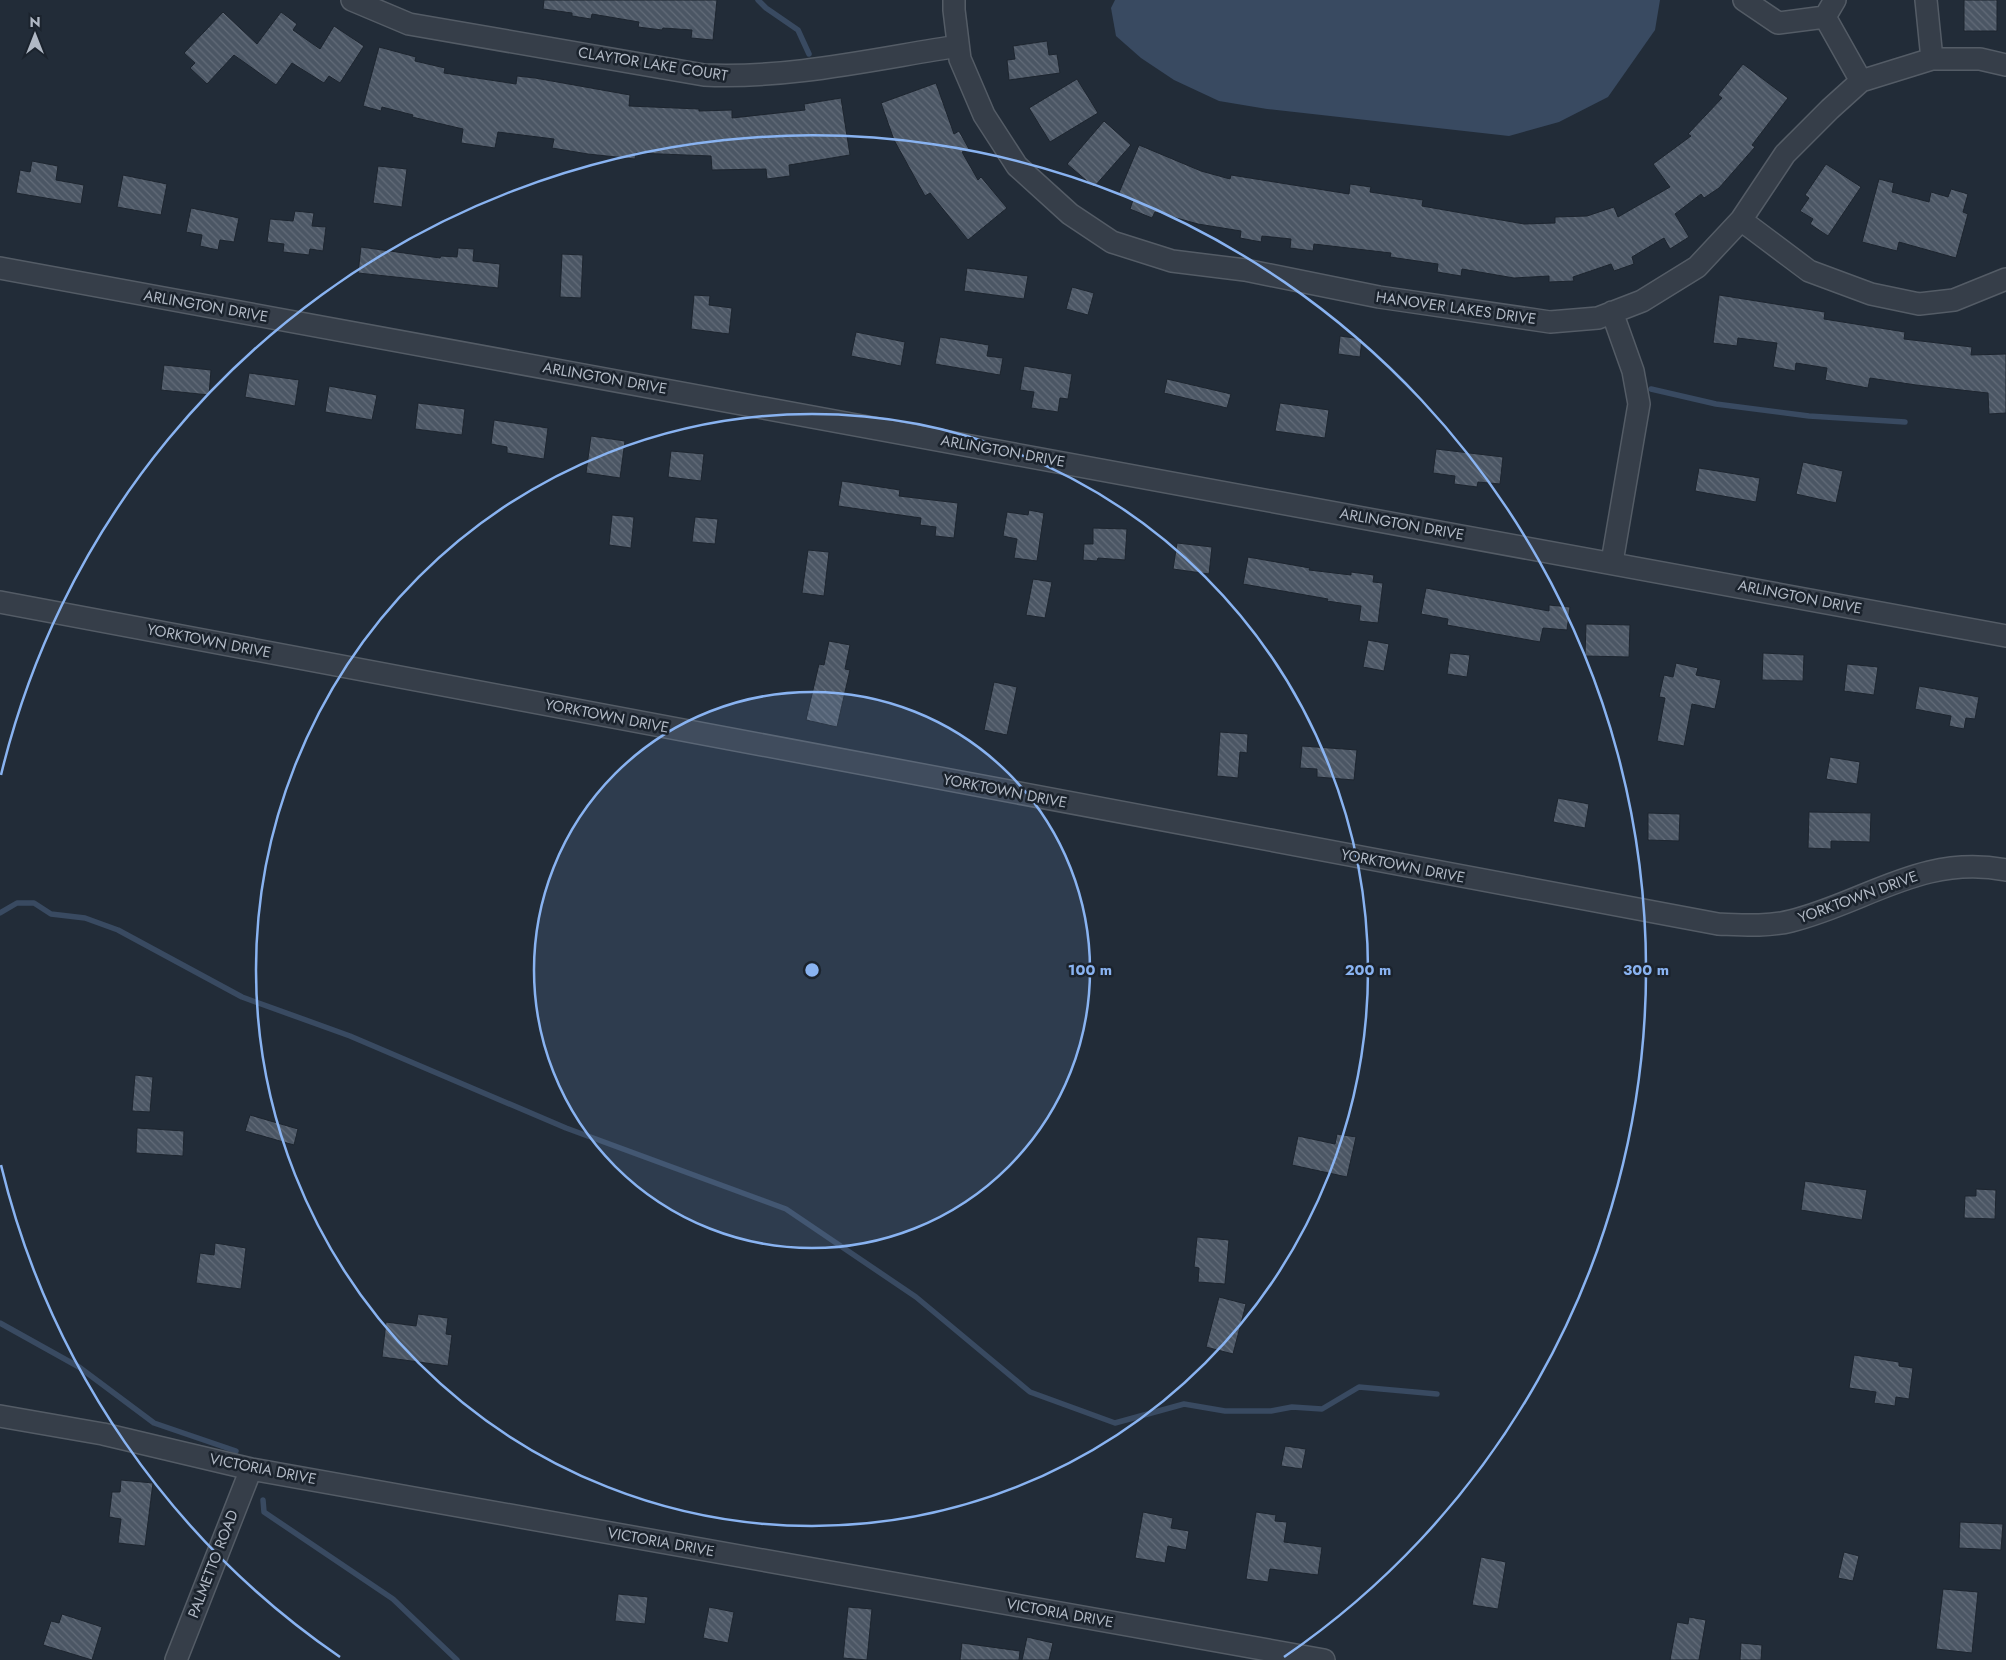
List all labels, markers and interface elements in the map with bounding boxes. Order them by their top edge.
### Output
north arrow [10,10,60,60]
text: N [29,12,41,32]
street label: CLAYTOR LAKE COURT [577,41,729,87]
street label: ARLINGTON DRIVE [142,284,270,328]
street label: HANOVER LAKES DRIVE [1374,286,1538,330]
street label: ARLINGTON DRIVE [541,356,669,400]
street label: ARLINGTON DRIVE [939,429,1067,473]
street label: ARLINGTON DRIVE [1338,502,1466,546]
street label: ARLINGTON DRIVE [1736,574,1864,620]
street label: YORKTOWN DRIVE [145,618,273,664]
street label: YORKTOWN DRIVE [543,693,671,739]
street label: YORKTOWN DRIVE [941,768,1069,814]
street label: YORKTOWN DRIVE [1339,843,1467,889]
street label: YORKTOWN DRIVE [1795,865,1921,929]
text: 100 m [1068,959,1112,981]
text: 200 m [1345,959,1391,981]
text: 300 m [1623,959,1669,981]
centre of rings [803,961,821,979]
street label: VICTORIA DRIVE [208,1448,318,1490]
street label: PALMETTO ROAD [182,1507,244,1621]
street label: VICTORIA DRIVE [606,1522,716,1562]
street label: VICTORIA DRIVE [1005,1593,1115,1633]

